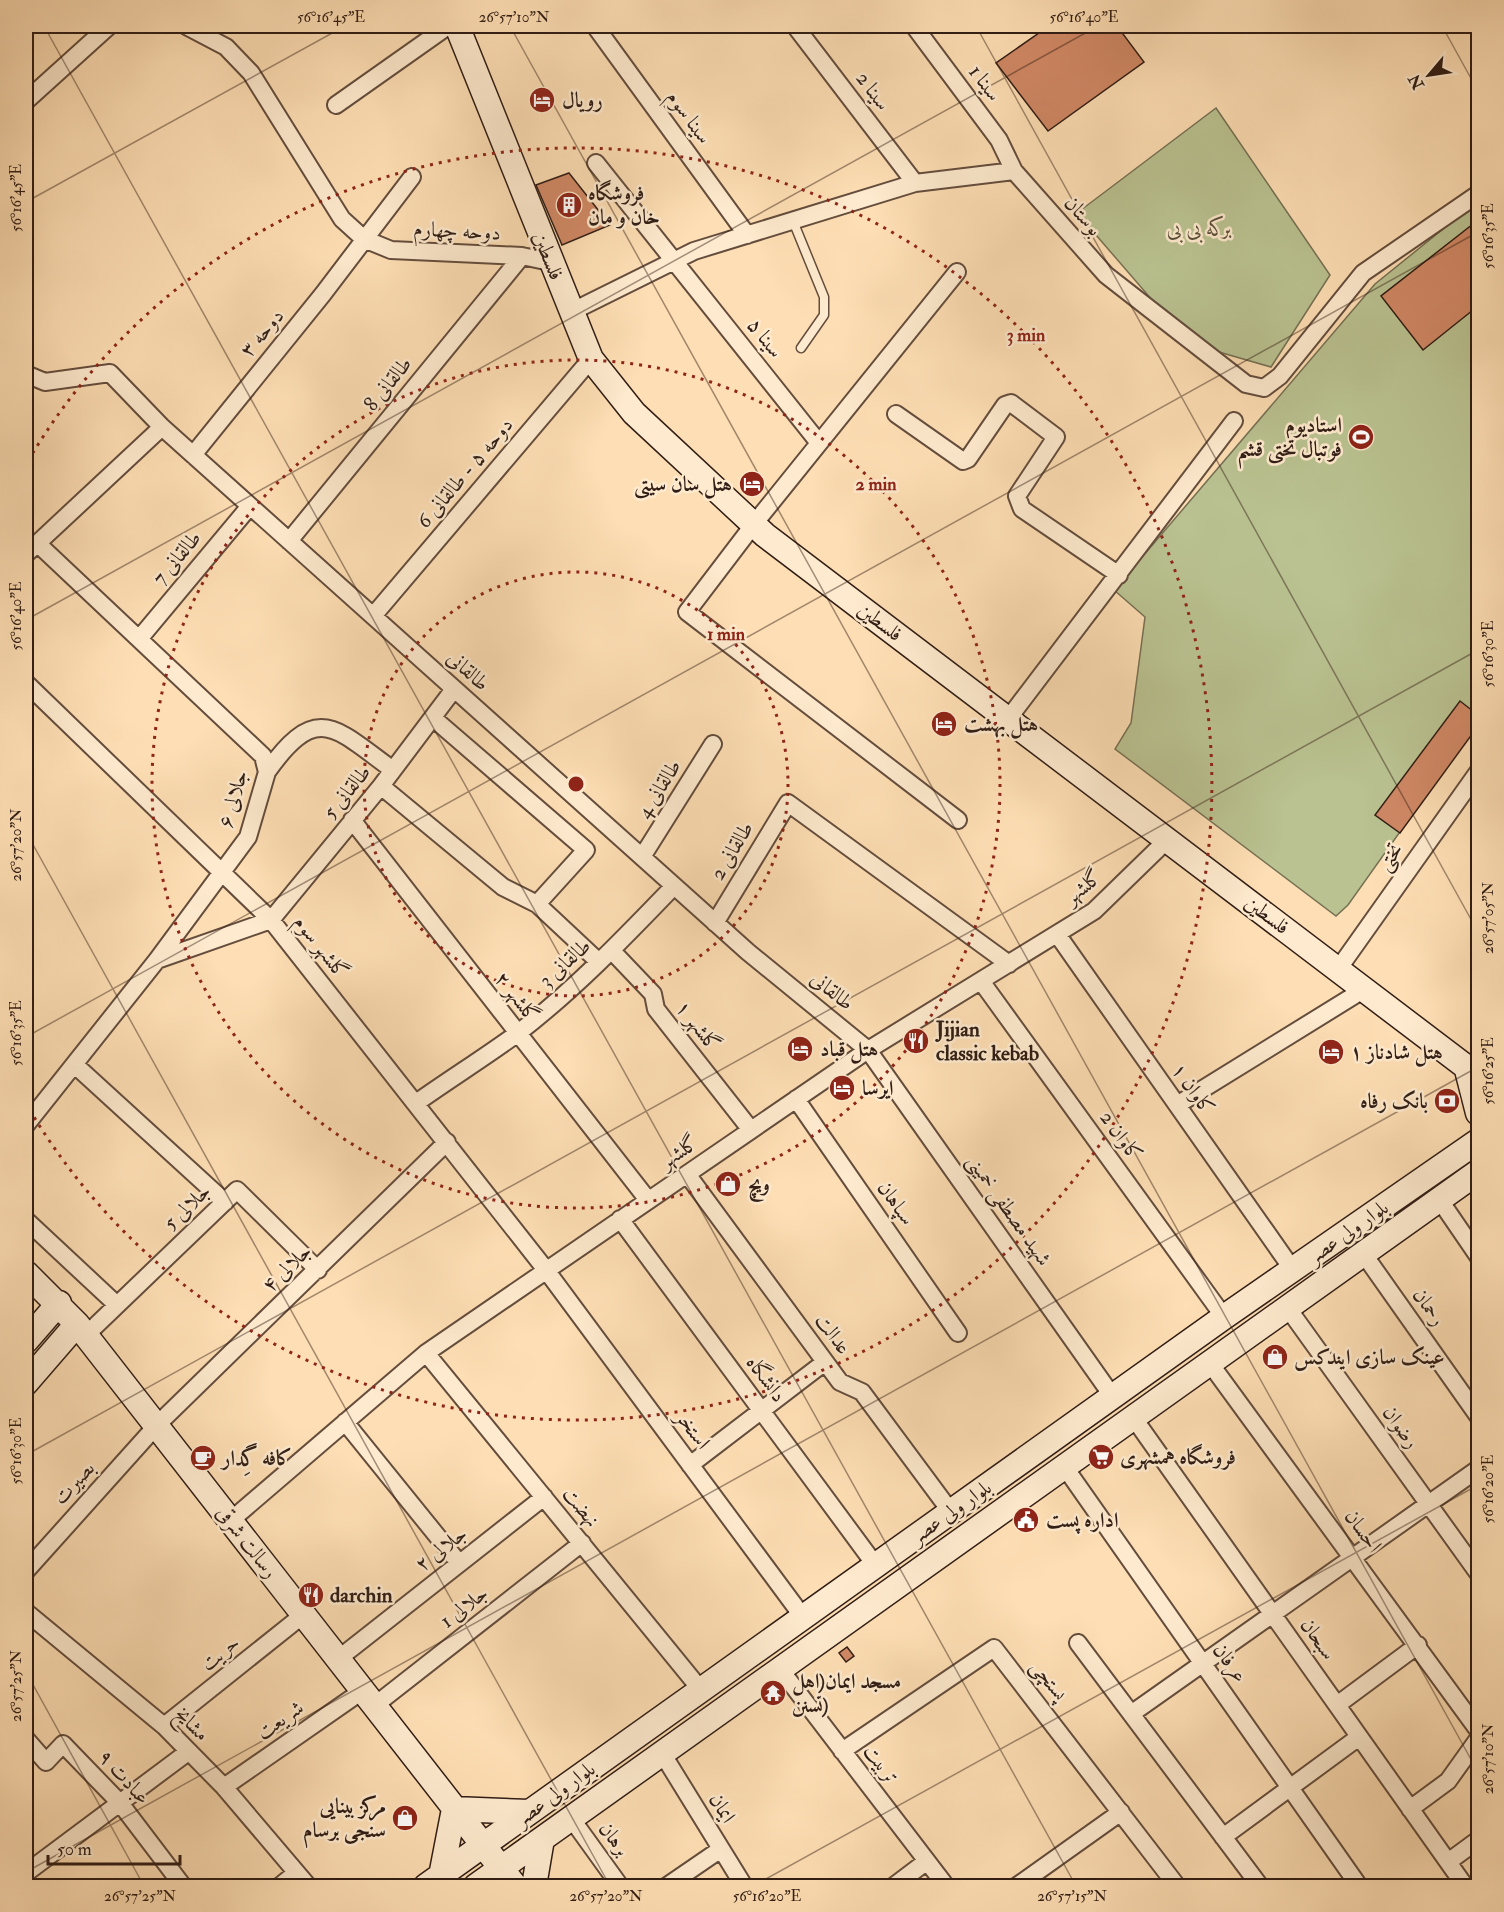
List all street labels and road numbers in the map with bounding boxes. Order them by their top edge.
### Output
street label: سینا 1 [963,59,1007,107]
street label: سینا 2 [850,66,896,116]
street label: سینا سوم [657,85,718,152]
street label: بوستان [1058,190,1108,242]
street label: دوحه چهارم [412,215,501,251]
street label: فلسطین [526,228,570,284]
street label: دوحه ۳ [234,303,290,363]
street label: سینا ۵ [741,312,789,364]
street label: طالقانی 8 [358,351,418,417]
street label: دوحه ۵ - طالقانی 6 [411,412,519,534]
street label: طالقانی 7 [147,525,207,591]
street label: فلسطین [852,596,908,648]
street label: طالقانی [441,645,495,697]
street label: طالقانی 4 [631,755,687,823]
street label: طالقانی 5 [317,759,377,825]
street label: جلالی ۶ [212,767,254,831]
street label: طالقانی 2 [704,817,760,885]
street label: تختی [1371,837,1410,877]
street label: گلشهر [1057,864,1108,912]
street label: فلسطین [1239,889,1295,941]
street label: گلشهر سوم [284,909,354,987]
street label: طالقانی 3 [533,933,597,993]
street label: طالقانی [805,965,859,1017]
street label: گلشهر ۲ [489,966,545,1028]
street label: گلشهر ۱ [670,995,726,1057]
street label: کاوان ۱ [1165,1058,1221,1120]
street label: کاوان 2 [1094,1105,1148,1167]
street label: گلشهر [653,1129,704,1176]
street label: شهید مصطفی خمینی [960,1149,1057,1272]
street label: سپاهان [871,1176,921,1230]
street label: جلالی 5 [157,1178,217,1236]
street label: بلوار ولی عصر [1300,1194,1394,1271]
street label: جلالی ۴ [256,1238,318,1298]
street label: رحمان [1406,1283,1452,1331]
street label: عدالت [809,1308,857,1360]
street label: دانشگاه [740,1350,792,1408]
street label: رضوان [1376,1400,1426,1454]
street label: استخر [668,1404,716,1455]
street label: بصیرت [47,1455,101,1511]
street label: بلوار ولی عصر [903,1474,997,1551]
street label: نهضت [556,1481,606,1533]
street label: رسالت شرقی [210,1500,284,1584]
street label: احسان [1338,1504,1388,1558]
street label: جلالی ۲ [409,1520,473,1578]
street label: جلالی 1 [434,1580,494,1634]
street label: سبحان [1294,1613,1342,1665]
street label: حریت [195,1629,245,1677]
street label: عرفان [1206,1638,1253,1689]
street label: پستچی [1024,1654,1074,1707]
street label: شریعت [251,1694,309,1746]
street label: مشایخ [166,1701,215,1750]
street label: تربیت [857,1739,905,1789]
street label: عبادت ۹ [92,1744,156,1810]
street label: بلوار ولی عصر [508,1756,601,1834]
street label: ایمان [702,1788,742,1828]
street label: برهان [592,1816,636,1862]

